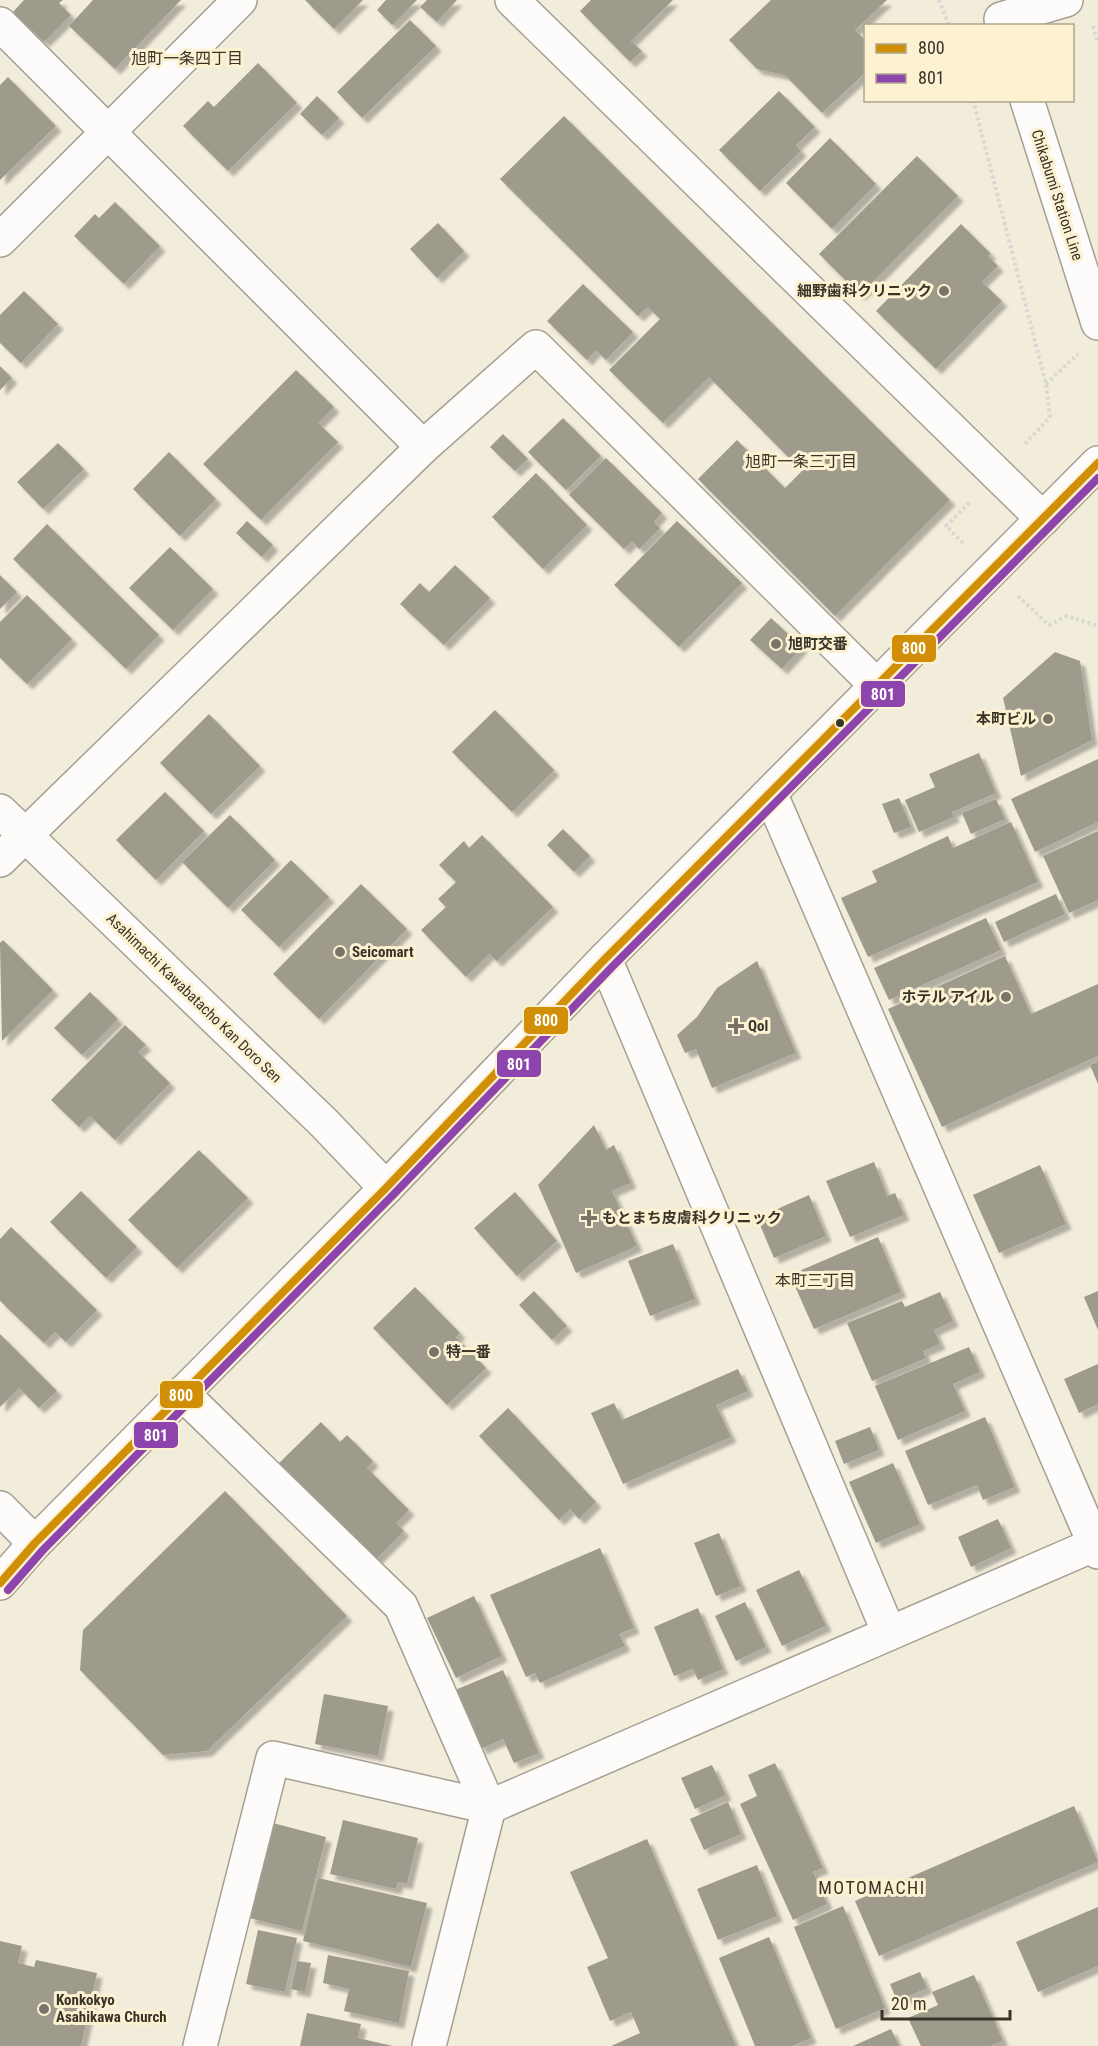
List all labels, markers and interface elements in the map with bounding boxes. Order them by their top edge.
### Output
legend [864,24,1074,102]
text: 800 [918,37,945,58]
district label: 旭町一条四丁目 [131,49,243,68]
text: 801 [918,67,945,88]
street label: Chikabumi Station Line [1027,127,1087,263]
place label: 細野歯科クリニック [797,282,932,300]
marker: 細野歯科クリニック [937,284,951,298]
district label: 旭町一条三丁目 [745,452,857,471]
line badge: 800 [891,634,937,663]
place label: 旭町交番 [788,635,848,653]
marker: 旭町交番 [769,637,783,651]
text: 800 [902,639,926,658]
line badge: 801 [860,680,906,708]
text: 801 [871,685,895,704]
place label: 本町ビル [976,710,1036,728]
marker: 本町ビル [1041,712,1055,726]
unlabelled marker [834,717,846,729]
street label: Asahimachi Kawabatacho Kan Doro Sen [103,909,285,1087]
place label: Seicomart [352,943,414,961]
marker: Seicomart [333,945,347,959]
place label: ホテル アイル [901,988,994,1006]
marker: ホテル アイル [999,990,1013,1004]
line badge: 800 [523,1006,569,1035]
text: 800 [534,1011,558,1030]
place label: Qol [748,1017,768,1035]
marker: Qol [729,1019,743,1033]
line badge: 801 [496,1049,542,1078]
text: 801 [507,1055,531,1074]
marker: もとまち皮膚科クリニック [580,1209,598,1227]
place label: もとまち皮膚科クリニック [602,1209,782,1227]
district label: 本町三丁目 [775,1271,855,1290]
place label: 特一番 [446,1343,491,1361]
marker: 特一番 [427,1345,441,1359]
line badge: 800 [159,1380,204,1409]
text: 800 [169,1386,193,1405]
line badge: 801 [133,1421,179,1449]
text: 801 [144,1426,168,1445]
district label: MOTOMACHI [818,1877,926,1898]
scale bar [882,1983,1010,2021]
place label: Konkokyo Asahikawa Church [56,1991,167,2026]
text: 20 m [891,1993,926,2014]
marker: Konkokyo Asahikawa Church [37,2002,51,2016]

